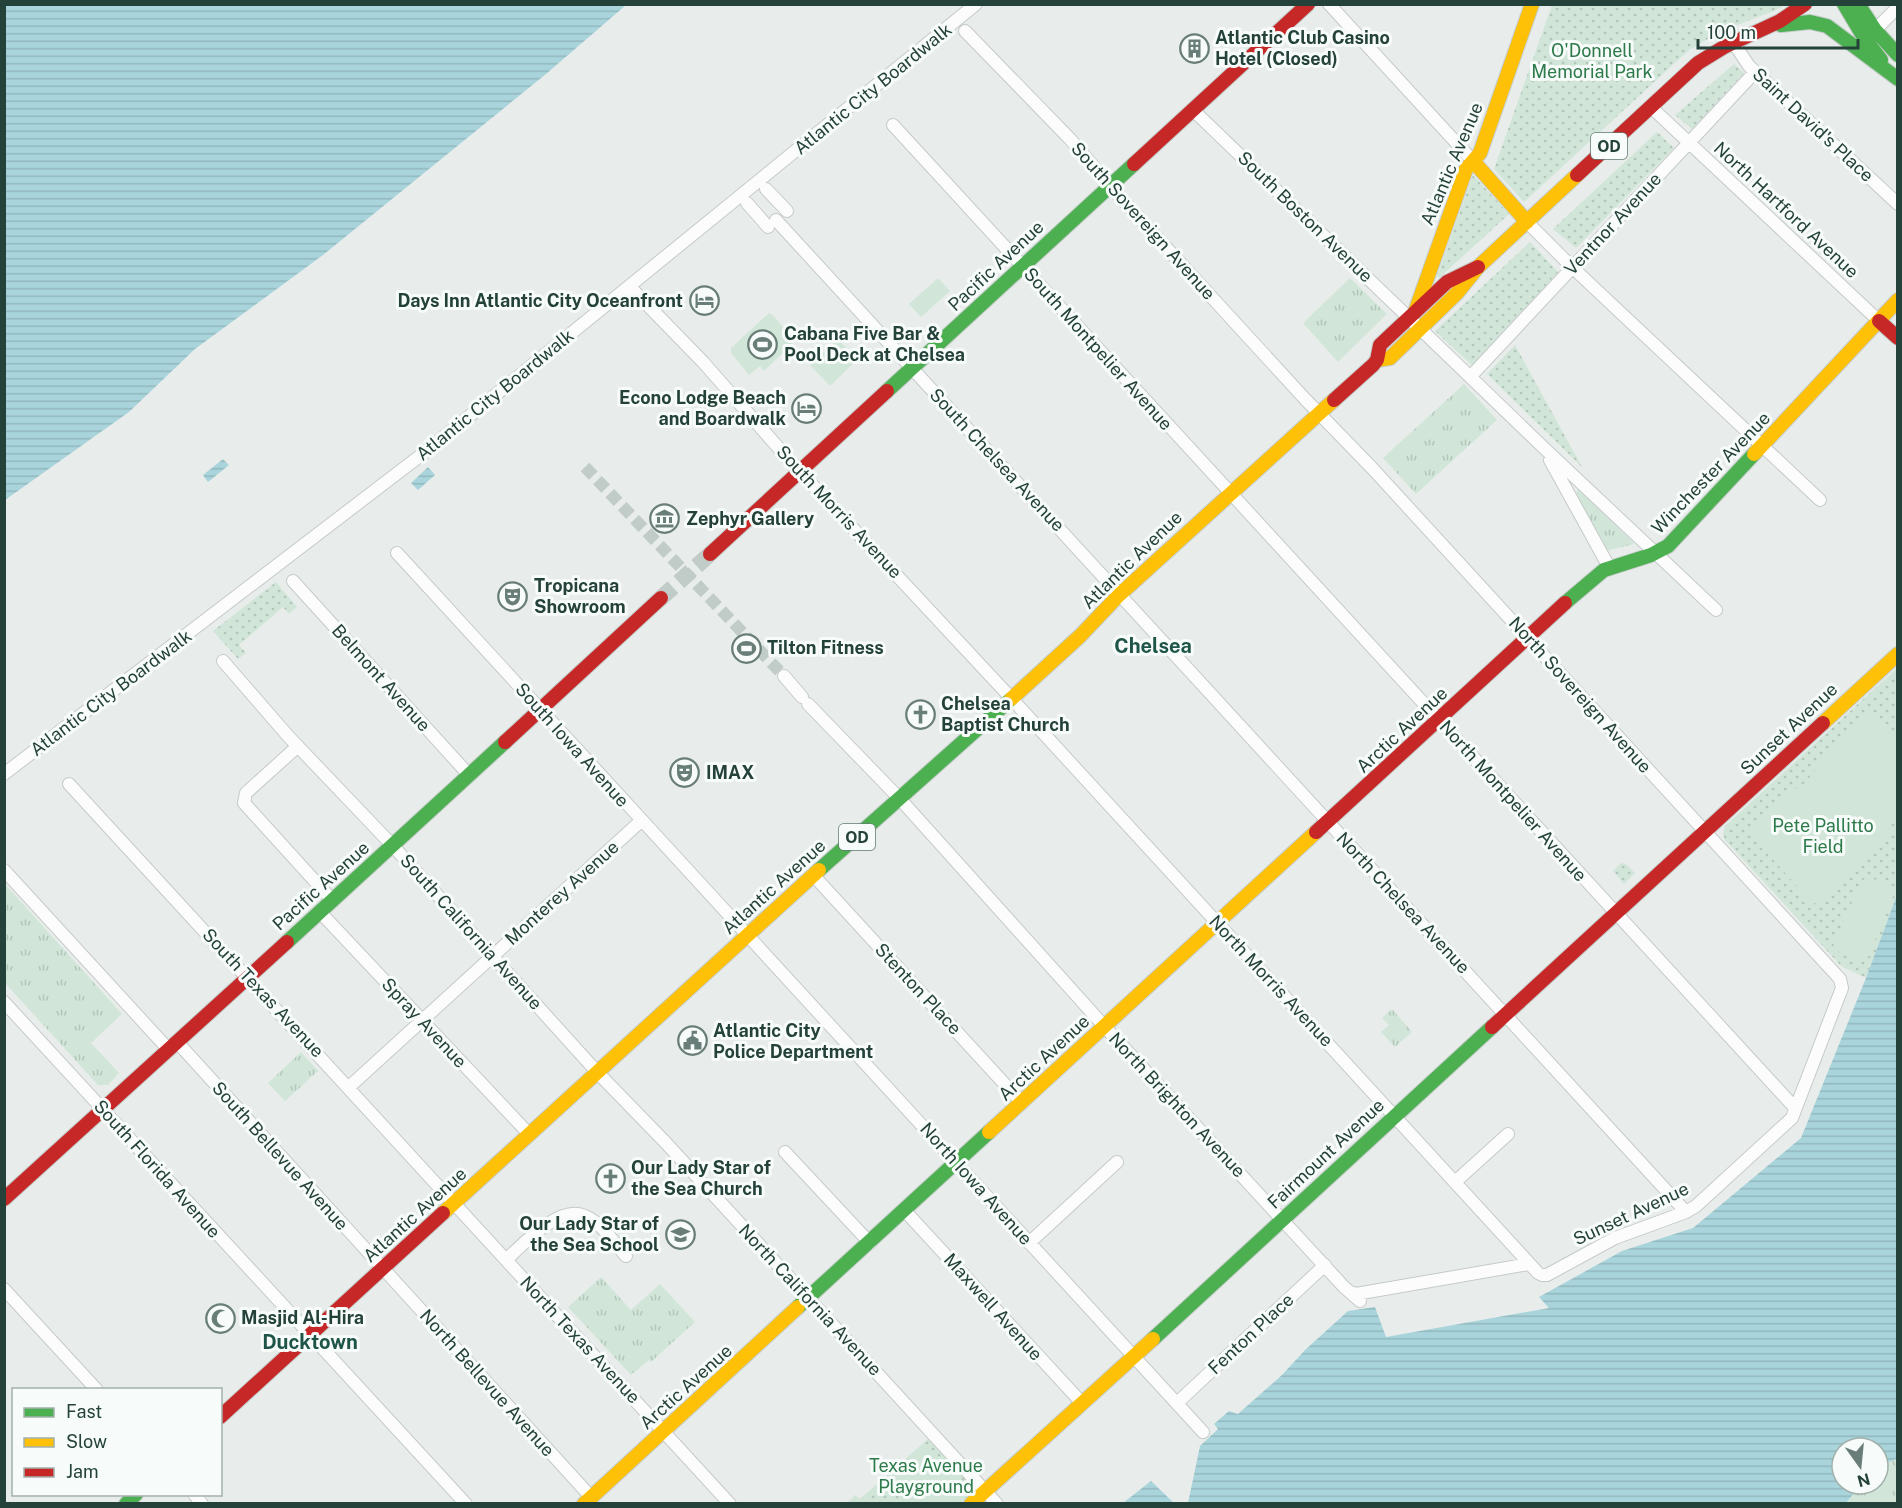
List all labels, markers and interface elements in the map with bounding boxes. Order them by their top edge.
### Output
scale bar [1698,12,1858,50]
street label: Atlantic City Boardwalk [790,19,956,159]
text: 100 m [1707,22,1756,43]
place label: Atlantic Club Casino Hotel (Closed) [1215,27,1390,69]
building icon: Atlantic Club Casino Hotel (Closed) [1178,32,1210,64]
park label: O'Donnell Memorial Park [1531,40,1653,82]
street label: Saint David's Place [1749,63,1878,186]
street label: Atlantic Avenue [1416,99,1487,228]
road number: OD [1591,133,1627,159]
street label: North Hartford Avenue [1710,137,1863,282]
street label: South Sovereign Avenue [1067,138,1220,304]
street label: South Boston Avenue [1234,147,1377,286]
street label: Ventnor Avenue [1560,168,1665,279]
street label: Pacific Avenue [944,216,1048,315]
street label: South Montpelier Avenue [1020,263,1177,434]
hotel icon: Days Inn Atlantic City Oceanfront [688,285,720,317]
place label: Days Inn Atlantic City Oceanfront [397,290,683,311]
place label: Cabana Five Bar & Pool Deck at Chelsea [784,323,965,365]
street label: Atlantic City Boardwalk [412,325,578,465]
sports icon: Cabana Five Bar & Pool Deck at Chelsea [747,328,779,360]
street label: South Chelsea Avenue [926,384,1069,536]
place label: Econo Lodge Beach and Boardwalk [619,387,787,429]
hotel icon: Econo Lodge Beach and Boardwalk [791,392,823,424]
street label: Winchester Avenue [1647,407,1774,538]
street label: South Morris Avenue [772,441,906,583]
museum icon: Zephyr Gallery [649,503,681,535]
street label: Atlantic Avenue [1077,506,1186,613]
place label: Zephyr Gallery [686,508,814,529]
place label: Tropicana Showroom [534,575,626,617]
theatre icon: Tropicana Showroom [497,580,529,612]
street label: North Sovereign Avenue [1505,612,1656,777]
street label: Belmont Avenue [328,620,435,735]
street label: Atlantic City Boardwalk [26,625,195,760]
sports icon: Tilton Fitness [730,632,762,664]
district label: Chelsea [1114,634,1192,658]
place label: Tilton Fitness [767,637,884,658]
street label: South Iowa Avenue [511,678,634,811]
street label: Sunset Avenue [1736,678,1842,779]
street label: Arctic Avenue [1352,682,1451,777]
place label: Chelsea Baptist Church [941,693,1070,735]
church icon: Chelsea Baptist Church [904,698,936,730]
street label: North Montpelier Avenue [1436,716,1591,885]
theatre icon: IMAX [669,757,701,789]
place label: IMAX [706,762,755,783]
park label: Pete Pallitto Field [1772,815,1874,857]
road number: OD [839,824,875,850]
street label: North Chelsea Avenue [1332,828,1474,978]
street label: Atlantic Avenue [718,835,830,938]
street label: Monterey Avenue [501,836,623,949]
street label: Pacific Avenue [268,837,373,935]
street label: South California Avenue [396,850,547,1014]
street label: North Morris Avenue [1205,911,1338,1051]
street label: South Texas Avenue [198,924,328,1061]
street label: Stenton Place [871,939,966,1039]
street label: Spray Avenue [377,973,471,1072]
street label: Arctic Avenue [994,1010,1093,1105]
place label: Atlantic City Police Department [713,1020,873,1062]
public building icon: Atlantic City Police Department [676,1025,708,1057]
street label: North Brighton Avenue [1105,1028,1250,1181]
street label: South Bellevue Avenue [208,1077,353,1234]
street label: Fairmount Avenue [1263,1094,1388,1213]
street label: South Florida Avenue [90,1095,225,1242]
street label: North Iowa Avenue [916,1118,1037,1249]
place label: Our Lady Star of the Sea Church [631,1157,771,1199]
church icon: Our Lady Star of the Sea Church [594,1162,626,1194]
street label: Atlantic Avenue [359,1163,471,1266]
street label: Sunset Avenue [1570,1178,1692,1249]
place label: Our Lady Star of the Sea School [519,1213,659,1255]
school or university icon: Our Lady Star of the Sea School [664,1218,696,1250]
street label: North California Avenue [735,1220,886,1380]
street label: Maxwell Avenue [940,1249,1047,1364]
street label: North Texas Avenue [516,1272,645,1408]
street label: Fenton Place [1204,1289,1298,1378]
mosque icon: Masjid Al-Hira [204,1302,236,1334]
street label: North Bellevue Avenue [416,1305,559,1460]
place label: Masjid Al-Hira [241,1307,364,1328]
district label: Ducktown [262,1330,358,1354]
street label: Arctic Avenue [635,1340,736,1433]
legend [12,1388,222,1496]
text: Fast [66,1401,102,1422]
text: Slow [66,1431,107,1452]
north arrow [1830,1436,1890,1496]
park label: Texas Avenue Playground [869,1455,983,1497]
text: Jam [66,1461,99,1482]
text: N [1855,1469,1872,1491]

